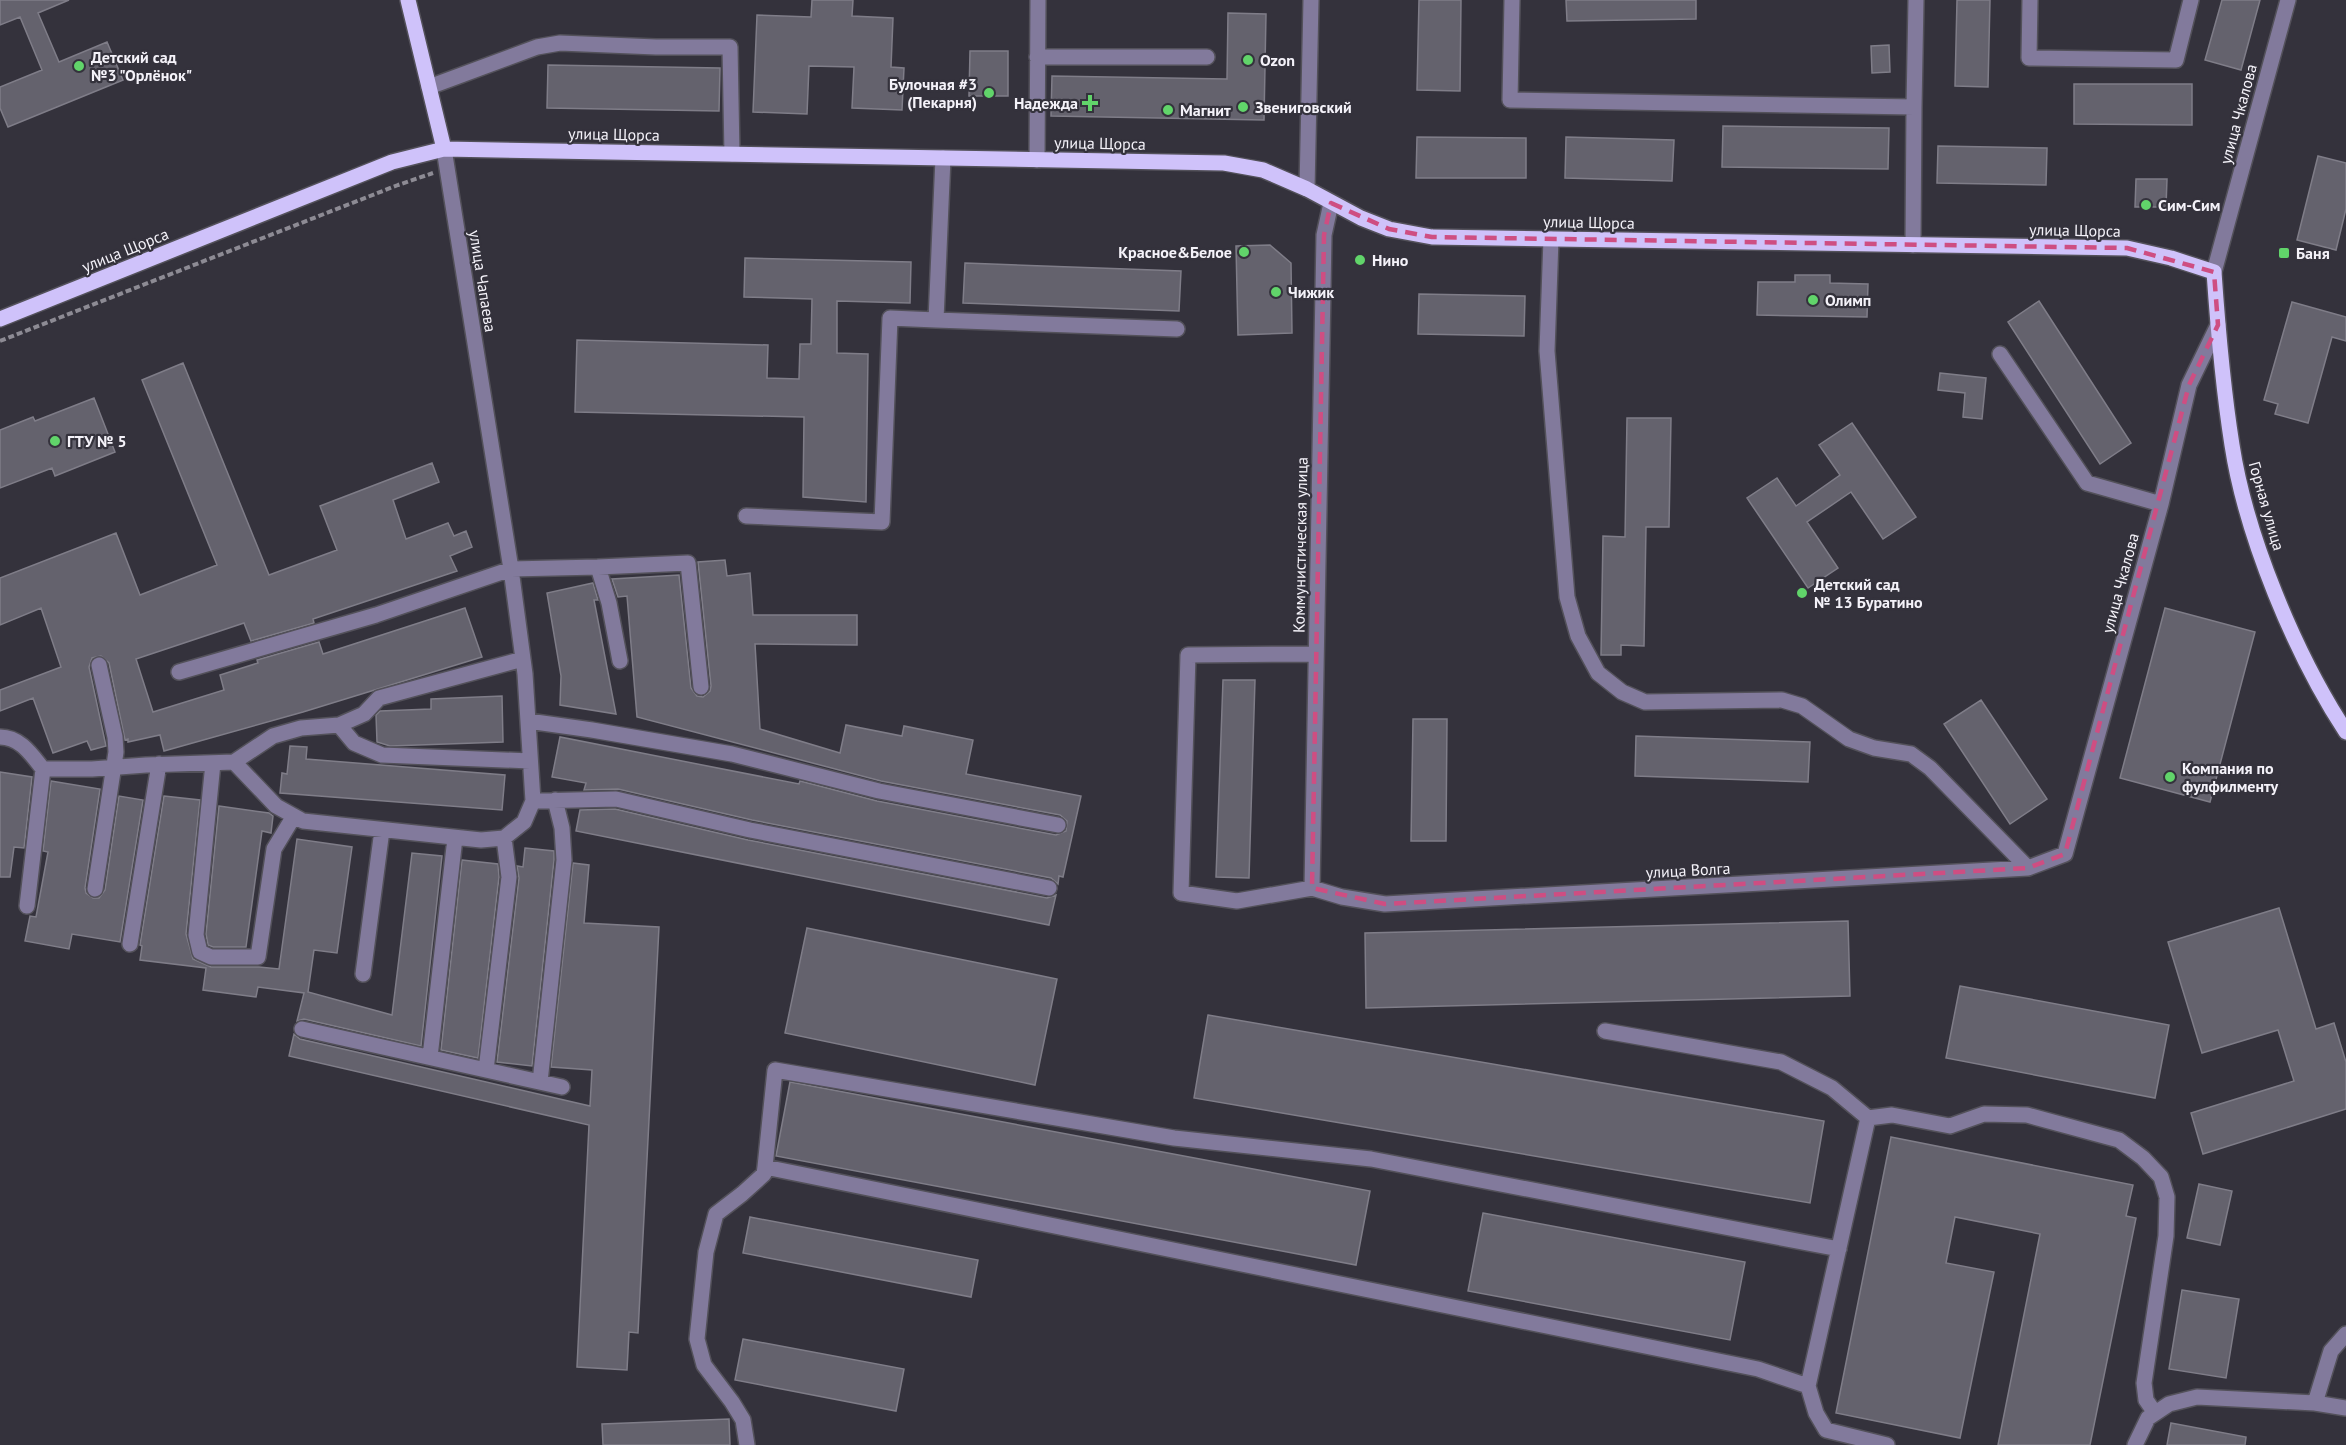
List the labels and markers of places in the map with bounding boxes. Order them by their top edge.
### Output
place label: Детский сад №3 "Орлёнок" [91,47,192,85]
place label: Ozon [1260,50,1295,70]
marker: Ozon [1241,53,1255,67]
marker: Детский сад №3 "Орлёнок" [72,59,86,73]
place label: Булочная #3 (Пекарня) [889,74,977,112]
marker: Булочная #3 (Пекарня) [982,86,996,100]
place label: Надежда [1014,93,1078,113]
marker: Надежда [1083,96,1097,110]
place label: Звениговский [1255,97,1352,117]
place label: Магнит [1180,100,1231,120]
marker: Звениговский [1236,100,1250,114]
marker: Магнит [1161,103,1175,117]
place label: Сим-Сим [2158,195,2220,215]
marker: Сим-Сим [2139,198,2153,212]
place label: Красное&Белое [1118,242,1232,262]
place label: Баня [2296,243,2330,263]
marker: Красное&Белое [1237,245,1251,259]
marker: Баня [2277,246,2291,260]
place label: Нино [1372,250,1409,270]
marker: Нино [1353,253,1367,267]
place label: Чижик [1288,282,1334,302]
marker: Чижик [1269,285,1283,299]
place label: Олимп [1825,290,1871,310]
marker: Олимп [1806,293,1820,307]
place label: ГТУ № 5 [67,431,127,451]
marker: ГТУ № 5 [48,434,62,448]
place label: Детский сад № 13 Буратино [1814,574,1923,612]
marker: Детский сад № 13 Буратино [1795,586,1809,600]
place label: Компания по фулфилменту [2182,758,2278,796]
marker: Компания по фулфилменту [2163,770,2177,784]

